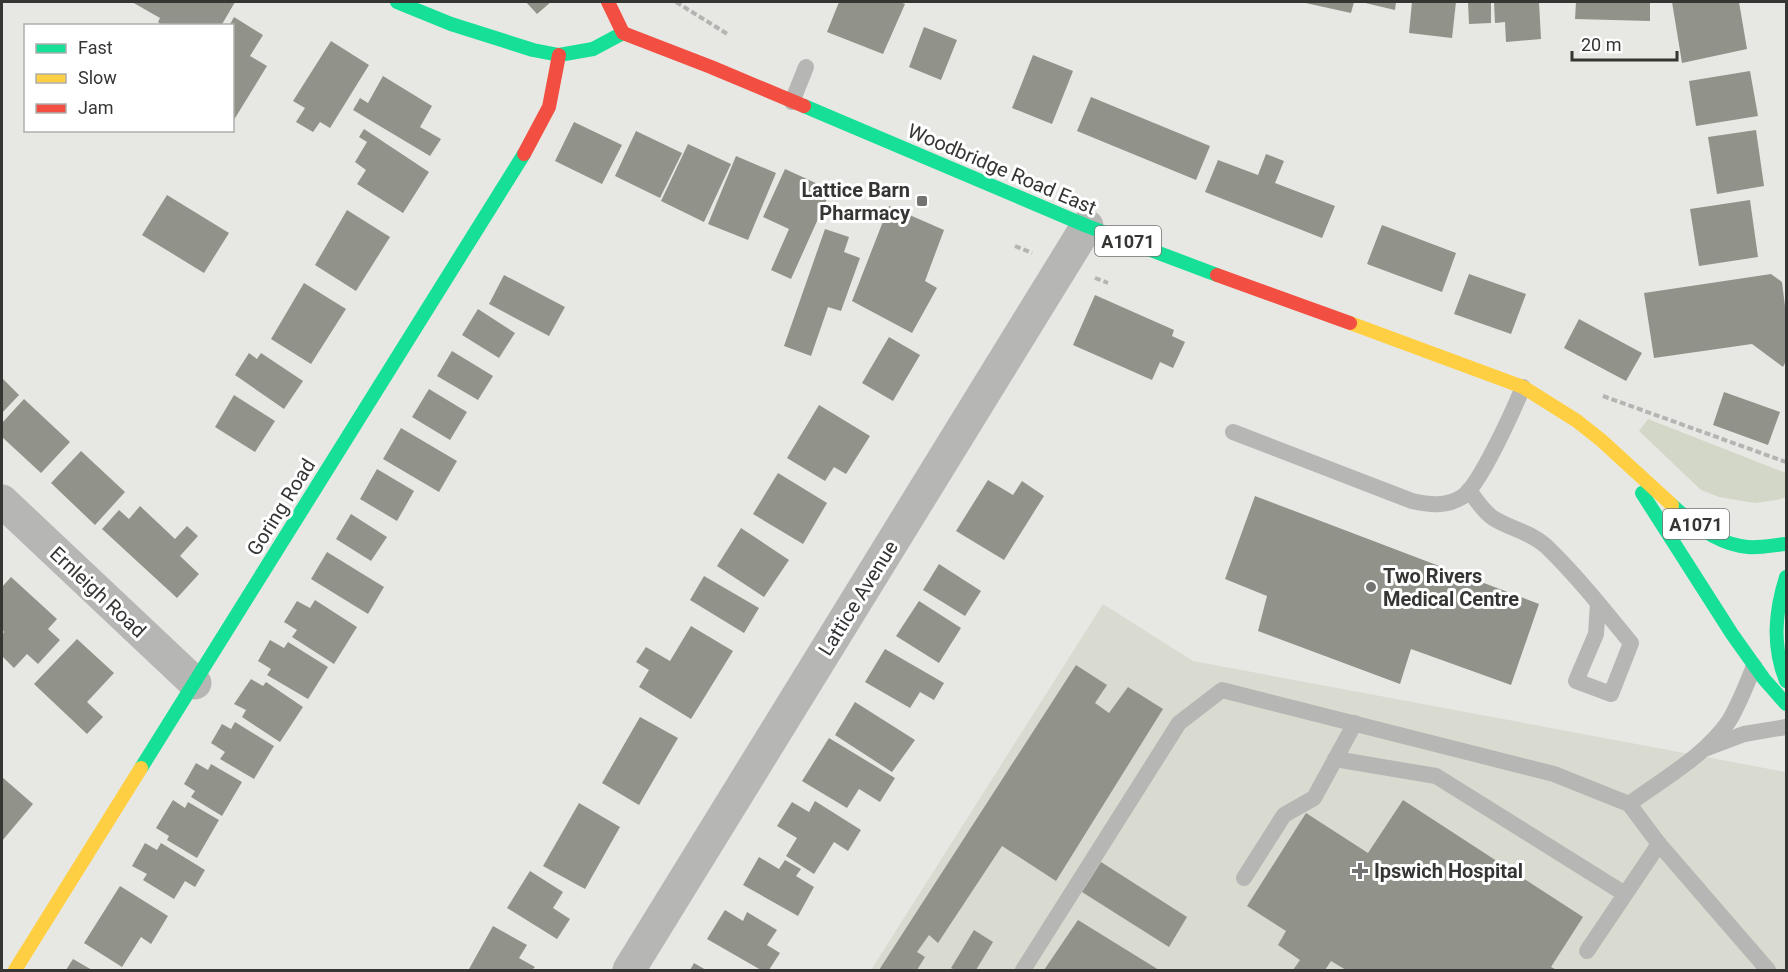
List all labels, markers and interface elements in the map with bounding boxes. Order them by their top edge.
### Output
legend [24,24,234,132]
scale bar [1572,24,1677,62]
text: 20 m [1581,34,1621,55]
text: Fast [78,37,113,58]
text: Slow [78,67,117,88]
text: Jam [78,97,114,118]
street label: Woodbridge Road East [904,118,1100,220]
place label: Lattice Barn Pharmacy [801,178,911,225]
marker: Lattice Barn Pharmacy [915,194,929,208]
road number: A1071 [1095,226,1161,256]
street label: Goring Road [242,454,320,560]
road number: A1071 [1663,509,1729,539]
street label: Lattice Avenue [813,536,903,660]
street label: Ernleigh Road [45,541,151,643]
place label: Two Rivers Medical Centre [1383,564,1519,611]
marker: Two Rivers Medical Centre [1364,580,1378,594]
place label: Ipswich Hospital [1374,859,1523,883]
marker: Ipswich Hospital [1351,862,1369,880]

